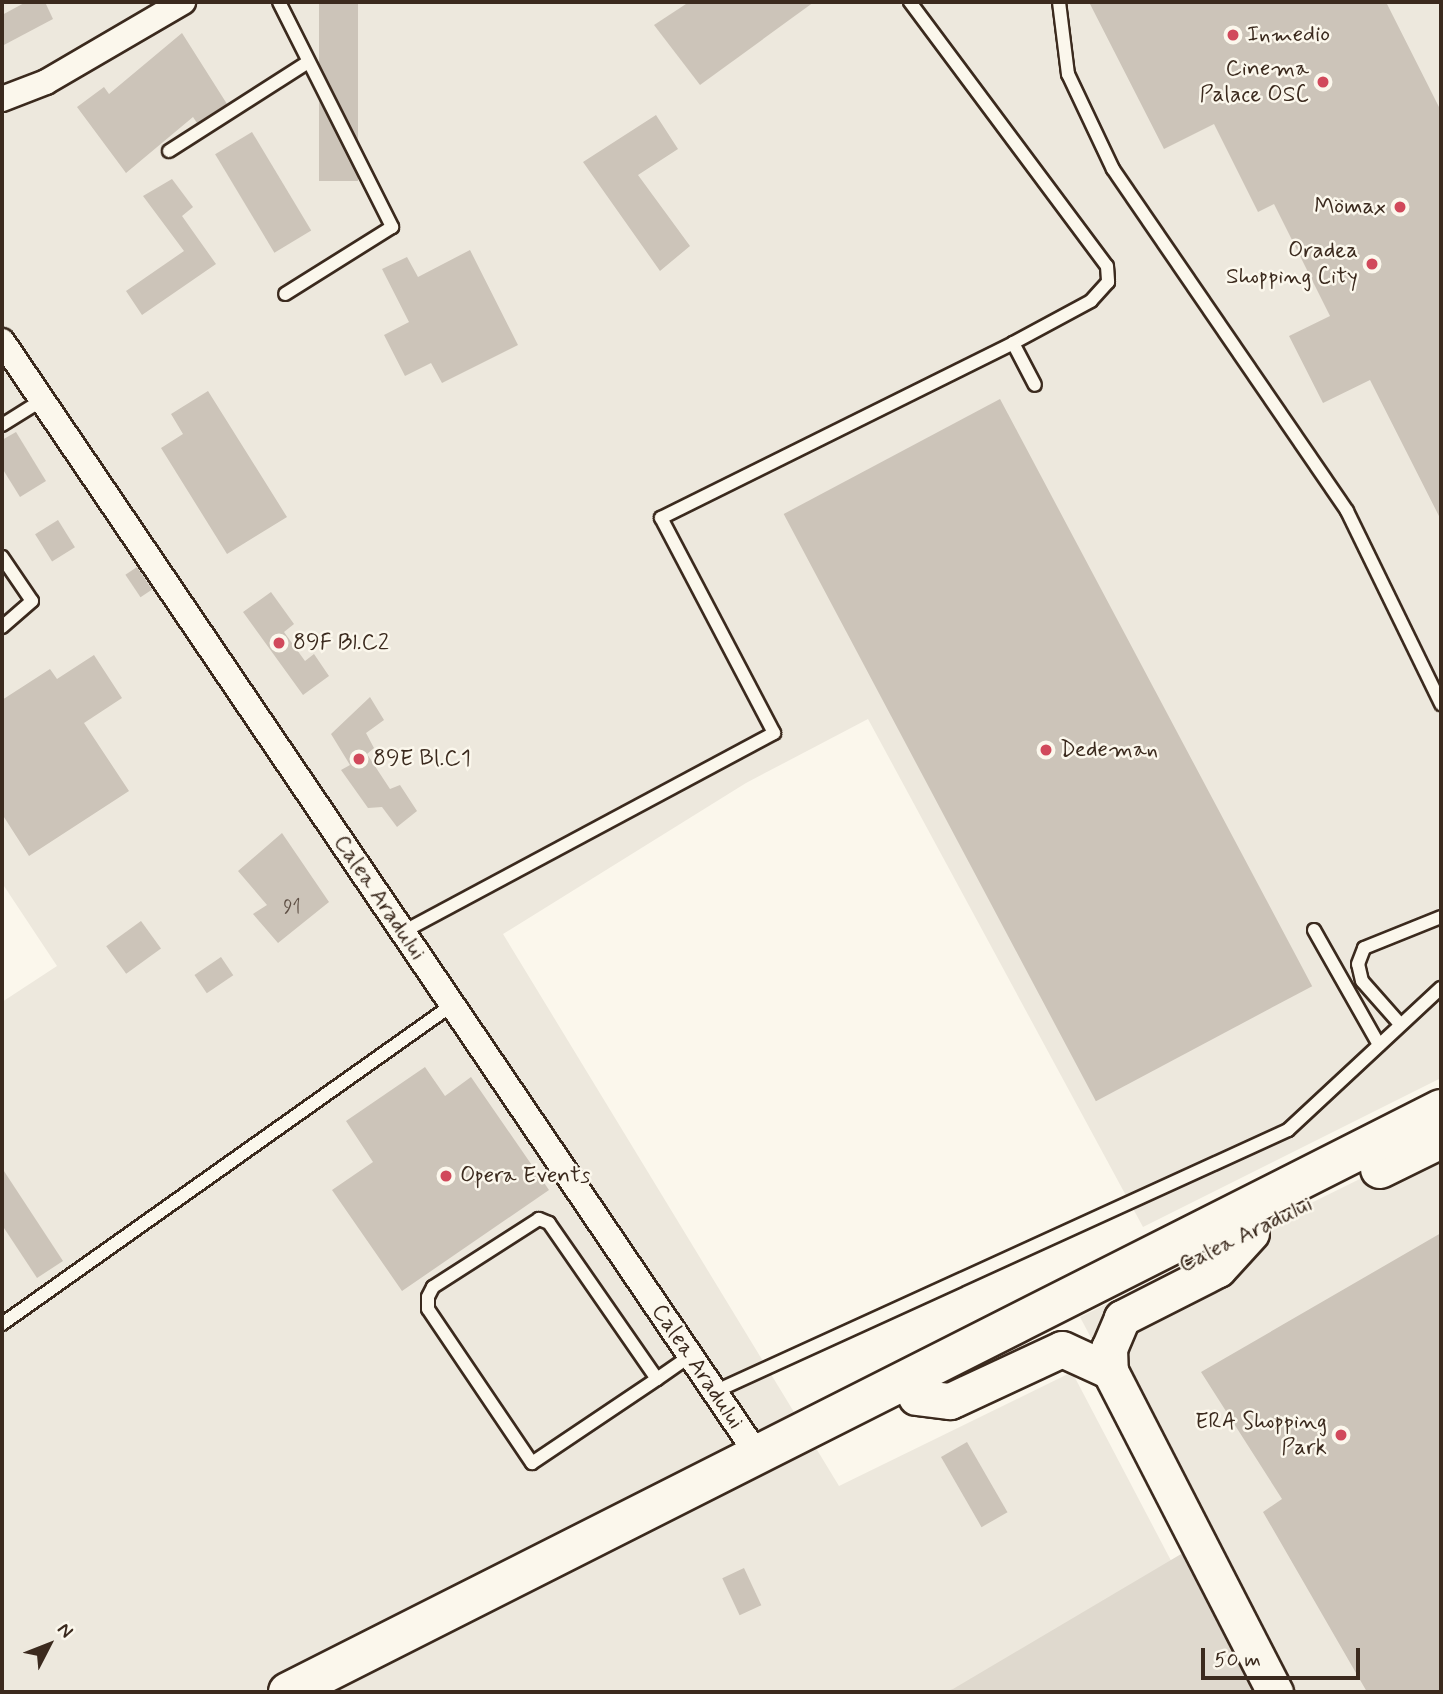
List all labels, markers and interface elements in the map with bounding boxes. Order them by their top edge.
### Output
place label: Inmedio [1247,21,1330,49]
marker: Inmedio [1225,27,1241,43]
place label: Cinema Palace OSC [1200,55,1309,109]
marker: Cinema Palace OSC [1315,74,1331,90]
place label: Mömax [1314,193,1386,221]
marker: Mömax [1392,199,1408,215]
place label: Oradea Shopping City [1226,237,1358,291]
marker: Oradea Shopping City [1364,256,1380,272]
place label: 89F Bl.C2 [293,629,391,657]
marker: 89F Bl.C2 [271,635,287,651]
place label: Dedeman [1060,736,1158,764]
marker: Dedeman [1038,742,1054,758]
place label: 89E Bl.C1 [373,745,471,773]
marker: 89E Bl.C1 [351,751,367,767]
street label: Calea Aradului [327,830,431,966]
house number: 91 [283,897,301,919]
place label: Opera Events [460,1162,590,1190]
marker: Opera Events [438,1168,454,1184]
street label: Calea Aradului [1175,1191,1317,1279]
street label: Calea Aradului [645,1299,749,1435]
place label: ERA Shopping Park [1194,1408,1327,1462]
marker: ERA Shopping Park [1333,1427,1349,1443]
north arrow [14,1610,84,1680]
text: N [51,1618,79,1644]
scale bar [1205,1634,1364,1678]
text: 50 m [1214,1646,1261,1674]

